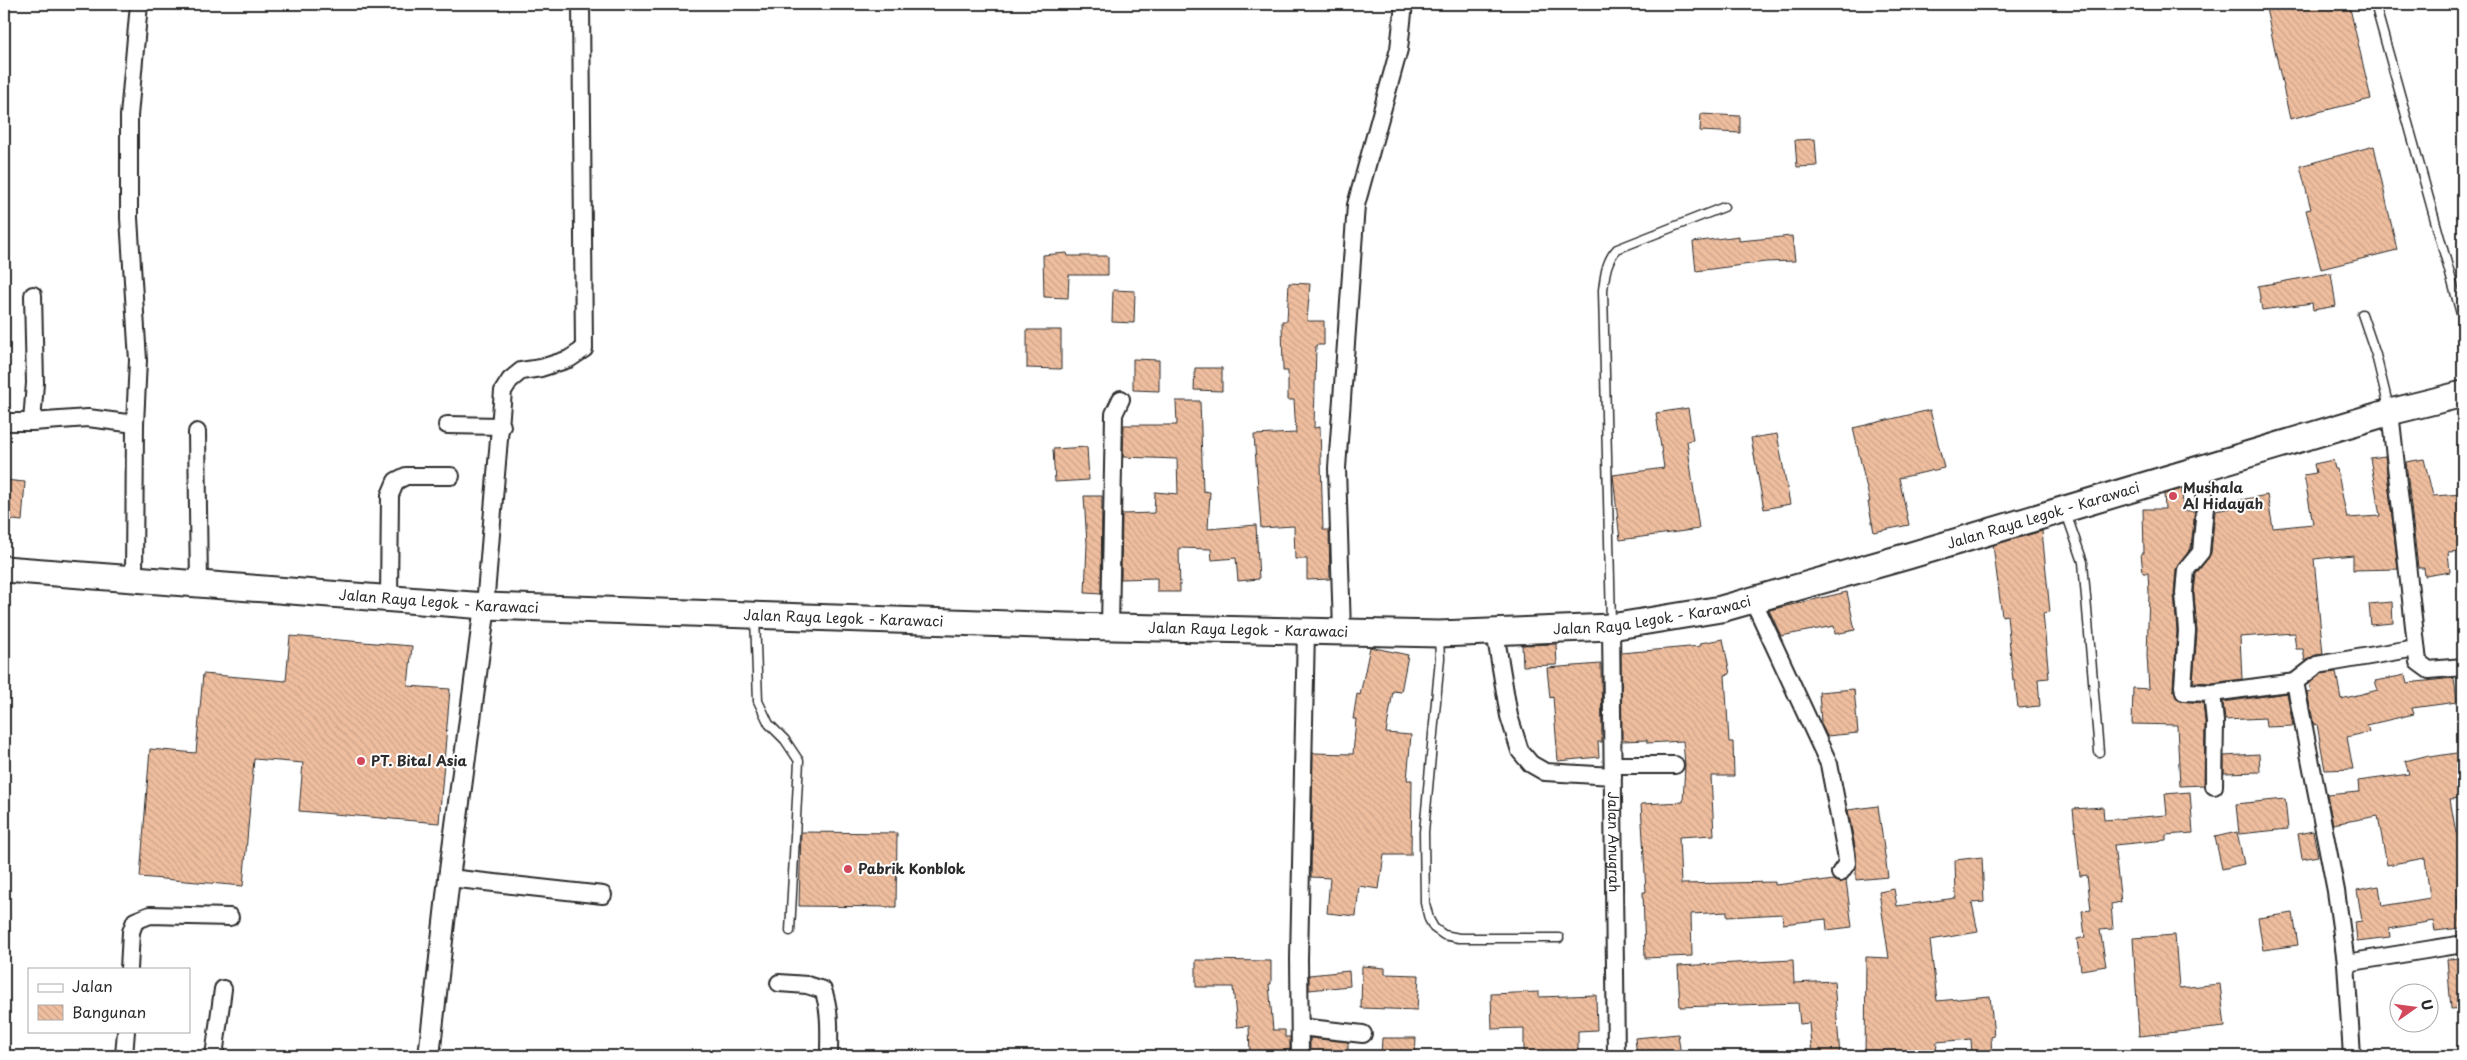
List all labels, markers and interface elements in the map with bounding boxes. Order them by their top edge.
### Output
street label: Jalan Raya Legok - Karawaci [1944,476,2142,554]
place label: Mushala Al Hidayah [2183,477,2263,514]
marker: Mushala Al Hidayah [2167,490,2179,502]
street label: Jalan Raya Legok - Karawaci [338,584,539,618]
street label: Jalan Raya Legok - Karawaci [1553,590,1753,639]
street label: Jalan Raya Legok - Karawaci [743,604,944,632]
street label: Jalan Raya Legok - Karawaci [1148,617,1349,642]
place label: PT. Bital Asia [371,750,468,771]
marker: PT. Bital Asia [355,755,367,767]
street label: Jalan Anugrah [1603,791,1625,893]
place label: Pabrik Konblok [858,858,966,879]
marker: Pabrik Konblok [842,863,854,875]
legend [28,968,190,1032]
text: Jalan [72,974,113,997]
north arrow [2390,982,2440,1032]
text: U [2416,997,2439,1012]
text: Bangunan [72,1000,146,1023]

